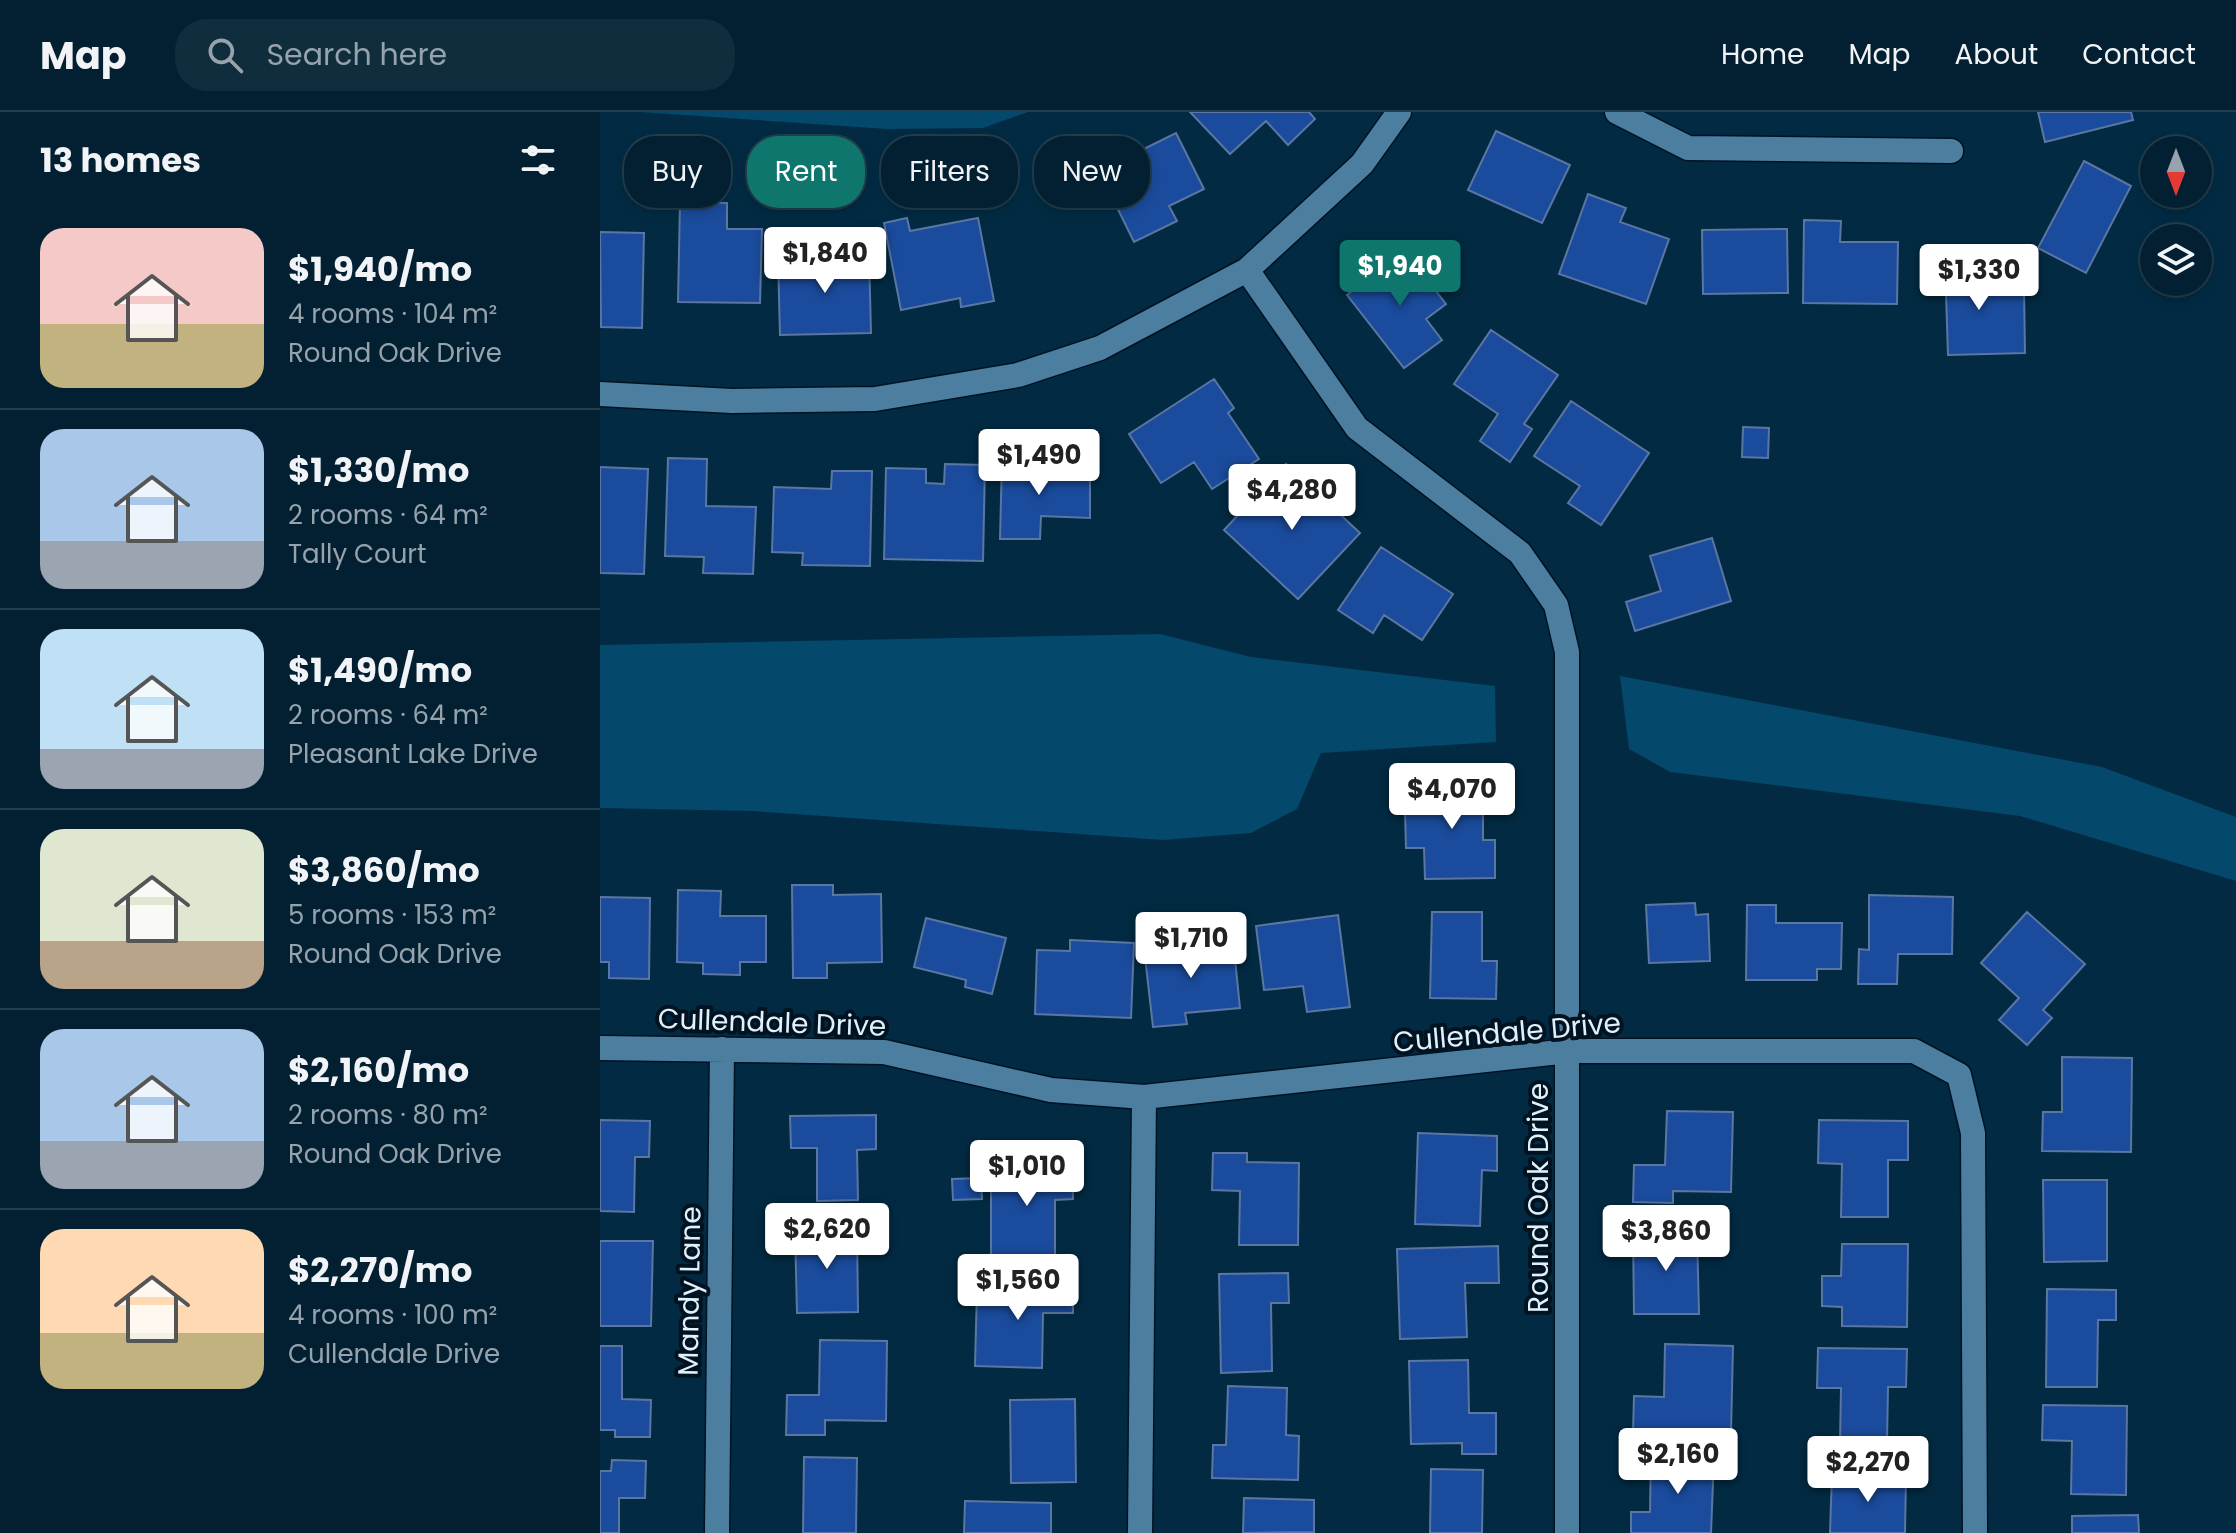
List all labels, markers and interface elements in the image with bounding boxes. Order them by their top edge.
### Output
search box [175,19,735,91]
text: Map [40,29,127,82]
icon: search [203,33,247,77]
text: Search here [267,33,447,76]
text: Home [1721,35,1804,74]
text: Map [1848,35,1910,74]
text: About [1954,35,2038,74]
text: Contact [2082,35,2196,74]
text: 13 homes [40,136,201,184]
chip: Buy [624,136,731,208]
chip: Rent [747,136,865,208]
chip: Filters [881,136,1018,208]
chip: New [1034,136,1150,208]
north arrow [2140,136,2212,208]
map controls [2140,136,2212,296]
icon: filters [516,138,560,182]
button: layers [2140,224,2212,296]
pin: $1,840 [760,227,890,295]
text: $1,840 [782,235,868,271]
pin: $1,940 [1335,240,1465,308]
pin: $1,330 [1914,244,2044,312]
text: $1,940/mo [288,245,472,293]
text: $1,940 [1358,248,1442,284]
text: $1,330 [1938,252,2020,288]
icon: home [104,260,200,356]
text: 4 rooms · 104 m² [288,296,497,332]
text: Round Oak Drive [288,335,502,371]
pin: $1,490 [974,429,1104,497]
text: $1,490 [997,437,1081,473]
text: $1,330/mo [288,446,469,494]
icon: home [104,461,200,557]
pin: $4,280 [1227,464,1357,532]
text: $4,280 [1247,472,1337,508]
text: 2 rooms · 64 m² [288,497,488,533]
text: Tally Court [288,536,427,572]
text: $1,490/mo [288,646,472,694]
icon: home [104,661,200,757]
text: 2 rooms · 64 m² [288,697,488,733]
text: Pleasant Lake Drive [288,736,538,772]
pin: $4,070 [1387,763,1517,831]
text: $4,070 [1407,771,1497,807]
text: $3,860/mo [288,846,480,894]
icon: home [104,861,200,957]
text: 5 rooms · 153 m² [288,897,496,933]
pin: $1,710 [1126,912,1256,980]
text: $1,710 [1154,920,1228,956]
text: Round Oak Drive [288,936,502,972]
street label: Cullendale Drive [657,999,887,1046]
street label: Cullendale Drive [1392,1003,1622,1062]
text: $2,160/mo [288,1046,469,1094]
icon: home [104,1061,200,1157]
street label: Round Oak Drive [1519,1083,1558,1313]
text: 2 rooms · 80 m² [288,1097,488,1133]
text: Round Oak Drive [288,1136,502,1172]
pin: $1,010 [962,1140,1092,1208]
text: $1,010 [988,1148,1066,1184]
pin: $2,620 [762,1203,892,1271]
pin: $3,860 [1601,1205,1731,1273]
street label: Mandy Lane [669,1206,710,1376]
text: $2,620 [783,1211,871,1247]
text: $3,860 [1621,1213,1711,1249]
text: $2,270/mo [288,1246,472,1294]
pin: $1,560 [953,1254,1083,1322]
icon: home [104,1261,200,1357]
text: $1,560 [976,1262,1060,1298]
text: 4 rooms · 100 m² [288,1297,497,1333]
text: Cullendale Drive [288,1336,500,1372]
pin: $2,160 [1613,1428,1743,1496]
text: $2,160 [1637,1436,1719,1472]
pin: $2,270 [1803,1436,1933,1504]
text: $2,270 [1825,1444,1911,1480]

